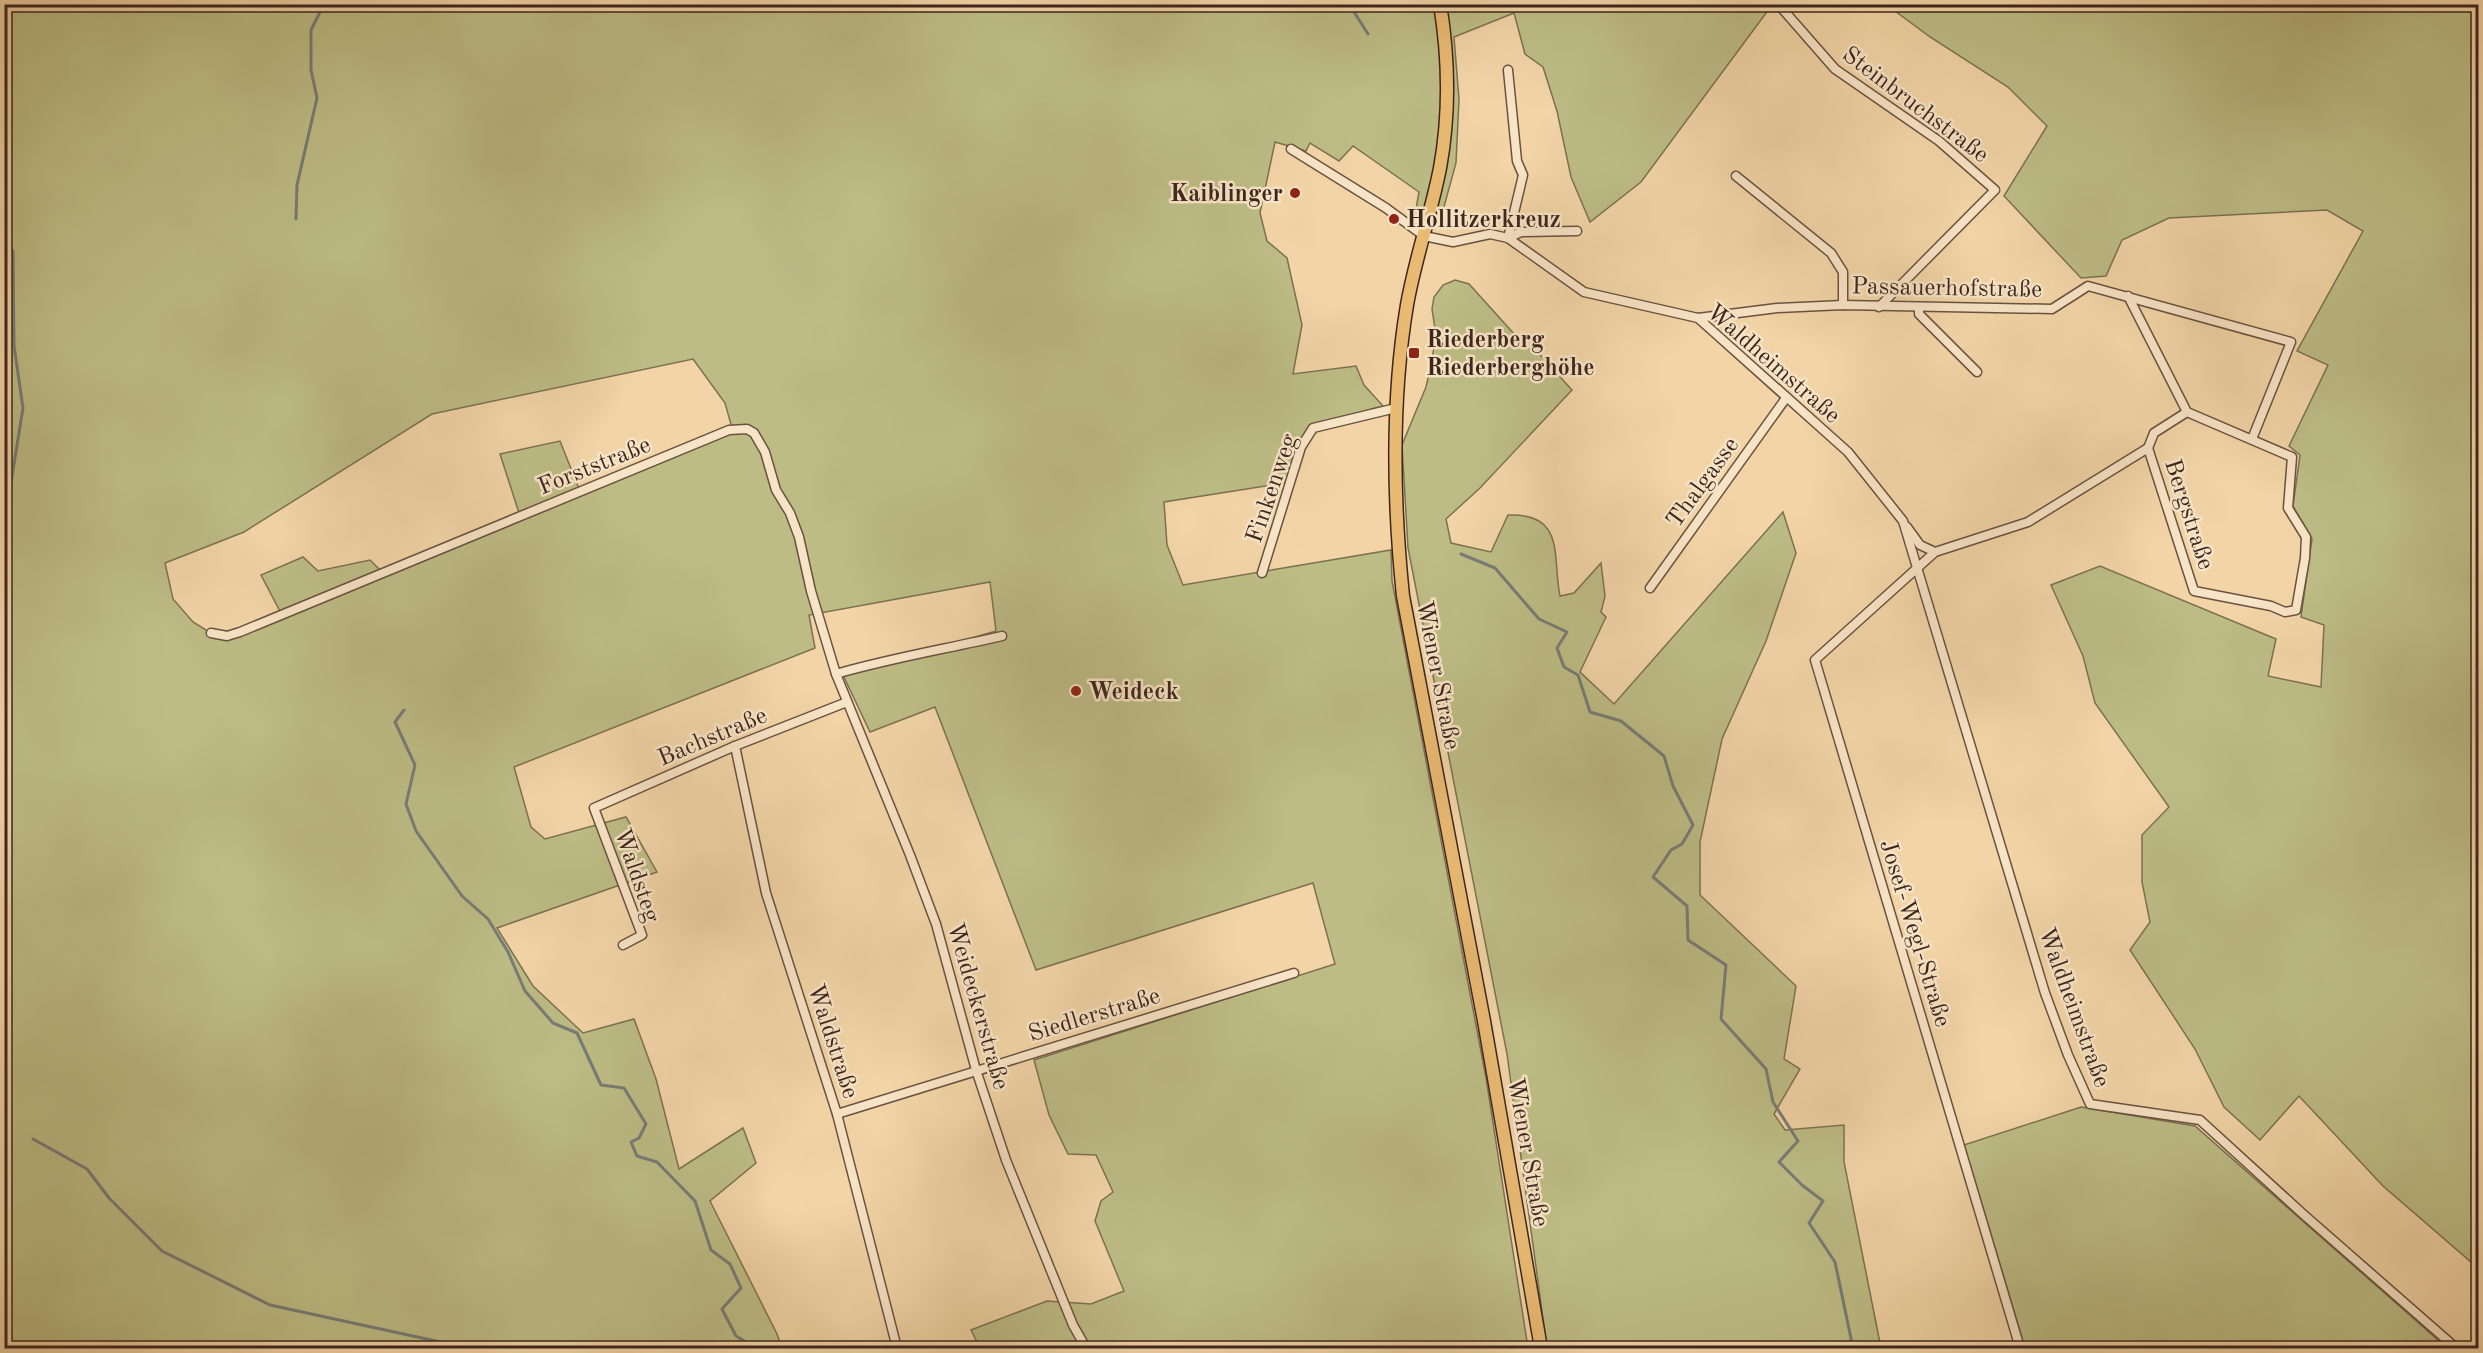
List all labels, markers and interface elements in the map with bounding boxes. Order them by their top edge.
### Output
street label: Steinbruchstraße [1837,43,1992,168]
place label: Kaiblinger [1170,183,1283,207]
marker: Kaiblinger [1288,186,1302,200]
place label: Hollitzerkreuz [1406,209,1561,233]
marker: Hollitzerkreuz [1387,212,1401,226]
street label: Passauerhofstraße [1851,275,2042,303]
street label: Waldheimstraße [1701,300,1844,429]
place label: Riederberg Riederberghöhe [1426,329,1595,381]
marker: Riederberg Riederberghöhe [1407,346,1421,360]
street label: Finkenweg [1243,431,1303,546]
street label: Forststraße [535,433,655,500]
street label: Thalgasse [1663,434,1744,533]
street label: Bergstraße [2159,456,2217,573]
street label: Wiener Straße [1411,599,1463,752]
place label: Weideck [1088,681,1179,705]
marker: Weideck [1069,684,1083,698]
street label: Bachstraße [655,704,771,772]
street label: Waldsteg [609,826,663,926]
street label: Josef-Wegl-Straße [1874,837,1954,1030]
street label: Weideckerstraße [942,920,1012,1093]
street label: Waldheimstraße [2033,924,2113,1091]
street label: Waldstraße [802,981,862,1102]
street label: Siedlerstraße [1026,984,1163,1047]
street label: Wiener Straße [1502,1076,1552,1229]

